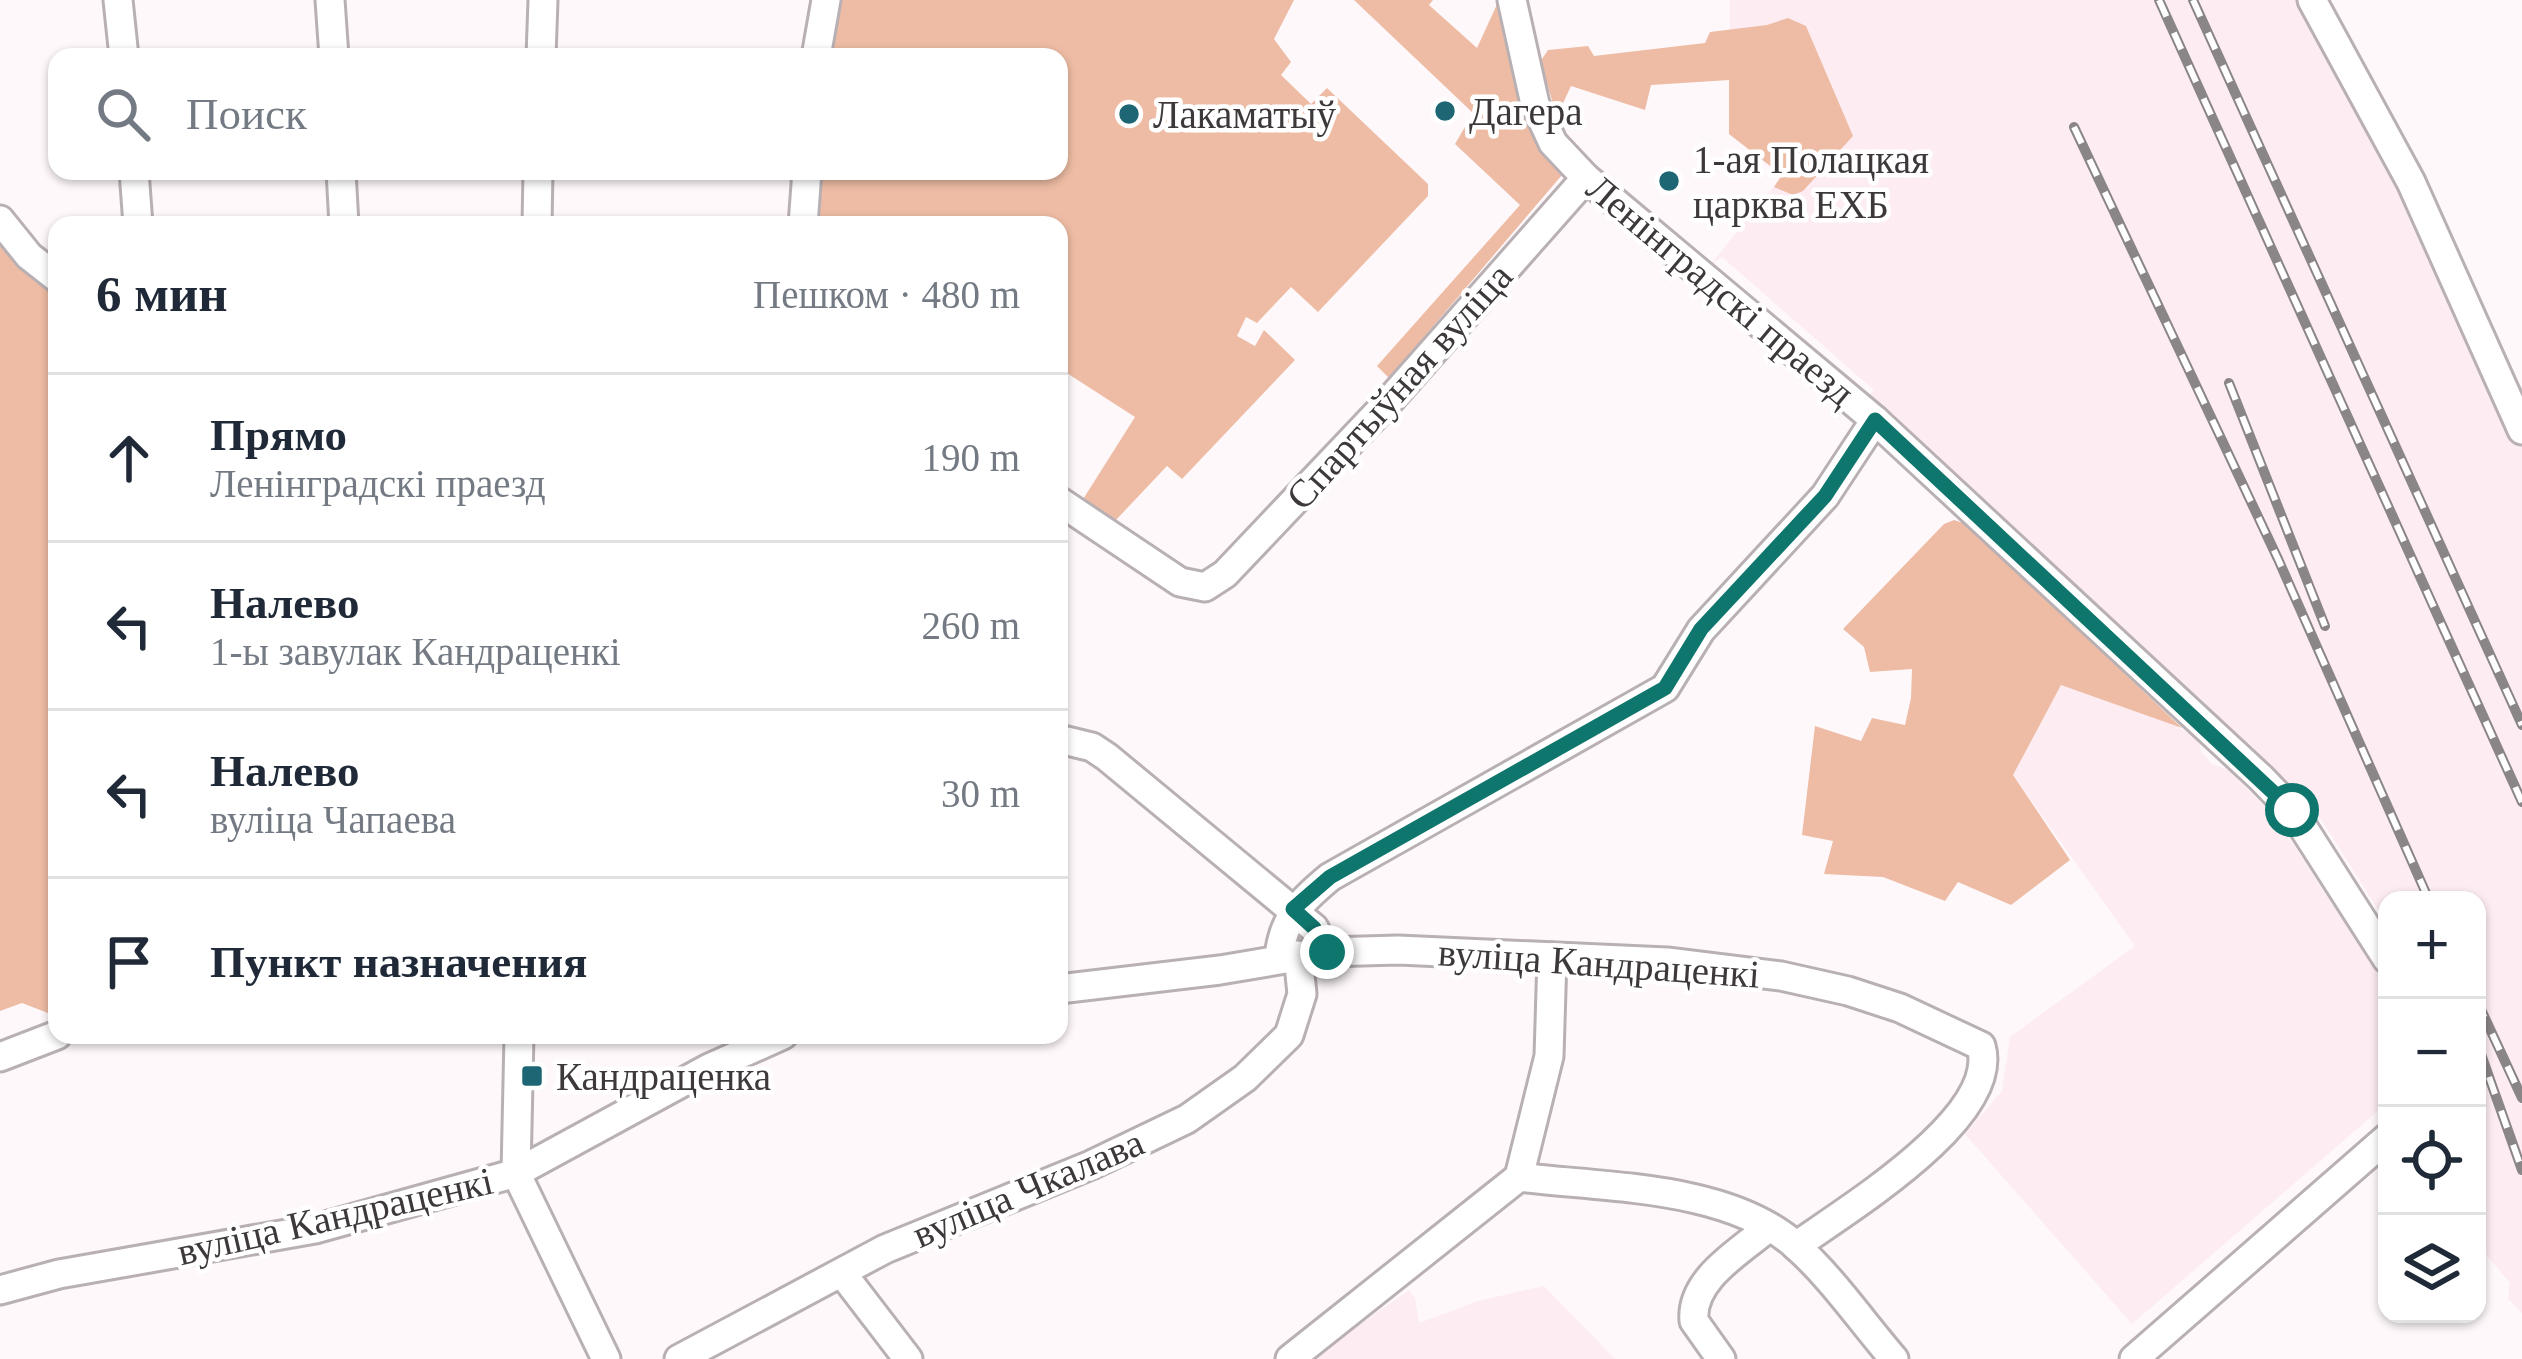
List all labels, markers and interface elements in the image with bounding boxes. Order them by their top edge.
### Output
search box [48,48,1068,180]
icon: search [90,81,156,147]
text: Поиск [186,89,307,139]
place label: Дагера [1469,90,1583,134]
place label: Лакаматыў [1153,93,1336,137]
marker: Дагера [1432,98,1458,124]
marker: Лакаматыў [1116,101,1142,127]
place label: 1-ая Полацкая царква ЕХБ [1693,138,1929,227]
street label: Ленінградскі праезд [1578,166,1863,415]
marker: 1-ая Полацкая царква ЕХБ [1656,168,1682,194]
street label: Спартыўная вуліца [1278,255,1521,518]
text: 6 мин [96,266,228,322]
text: Пешком · 480 m [753,273,1020,316]
text: Прямо [210,410,347,460]
icon: ahead [96,425,162,491]
text: 190 m [921,436,1020,479]
text: Ленінградскі праезд [210,462,546,505]
text: Налево [210,578,360,628]
icon: left [96,593,162,659]
text: 260 m [921,604,1020,647]
text: 1-ы завулак Кандраценкі [210,630,621,673]
text: Налево [210,746,360,796]
icon: left [96,761,162,827]
text: 30 m [941,772,1020,815]
route start [2265,783,2319,837]
text: вуліца Чапаева [210,798,456,841]
map controls [2378,891,2486,1323]
button: + [2378,891,2486,999]
route end [1300,925,1354,979]
icon: arrive [96,929,162,995]
street label: вуліца Кандраценкі [1437,930,1761,997]
text: Пункт назначения [210,937,587,987]
button: − [2378,999,2486,1107]
place label: Кандраценка [556,1055,771,1099]
marker: Кандраценка [519,1063,545,1089]
button: locate [2378,1107,2486,1215]
street label: вуліца Чкалава [906,1120,1150,1257]
street label: вуліца Кандраценкі [173,1159,497,1274]
button: layers [2378,1215,2486,1323]

